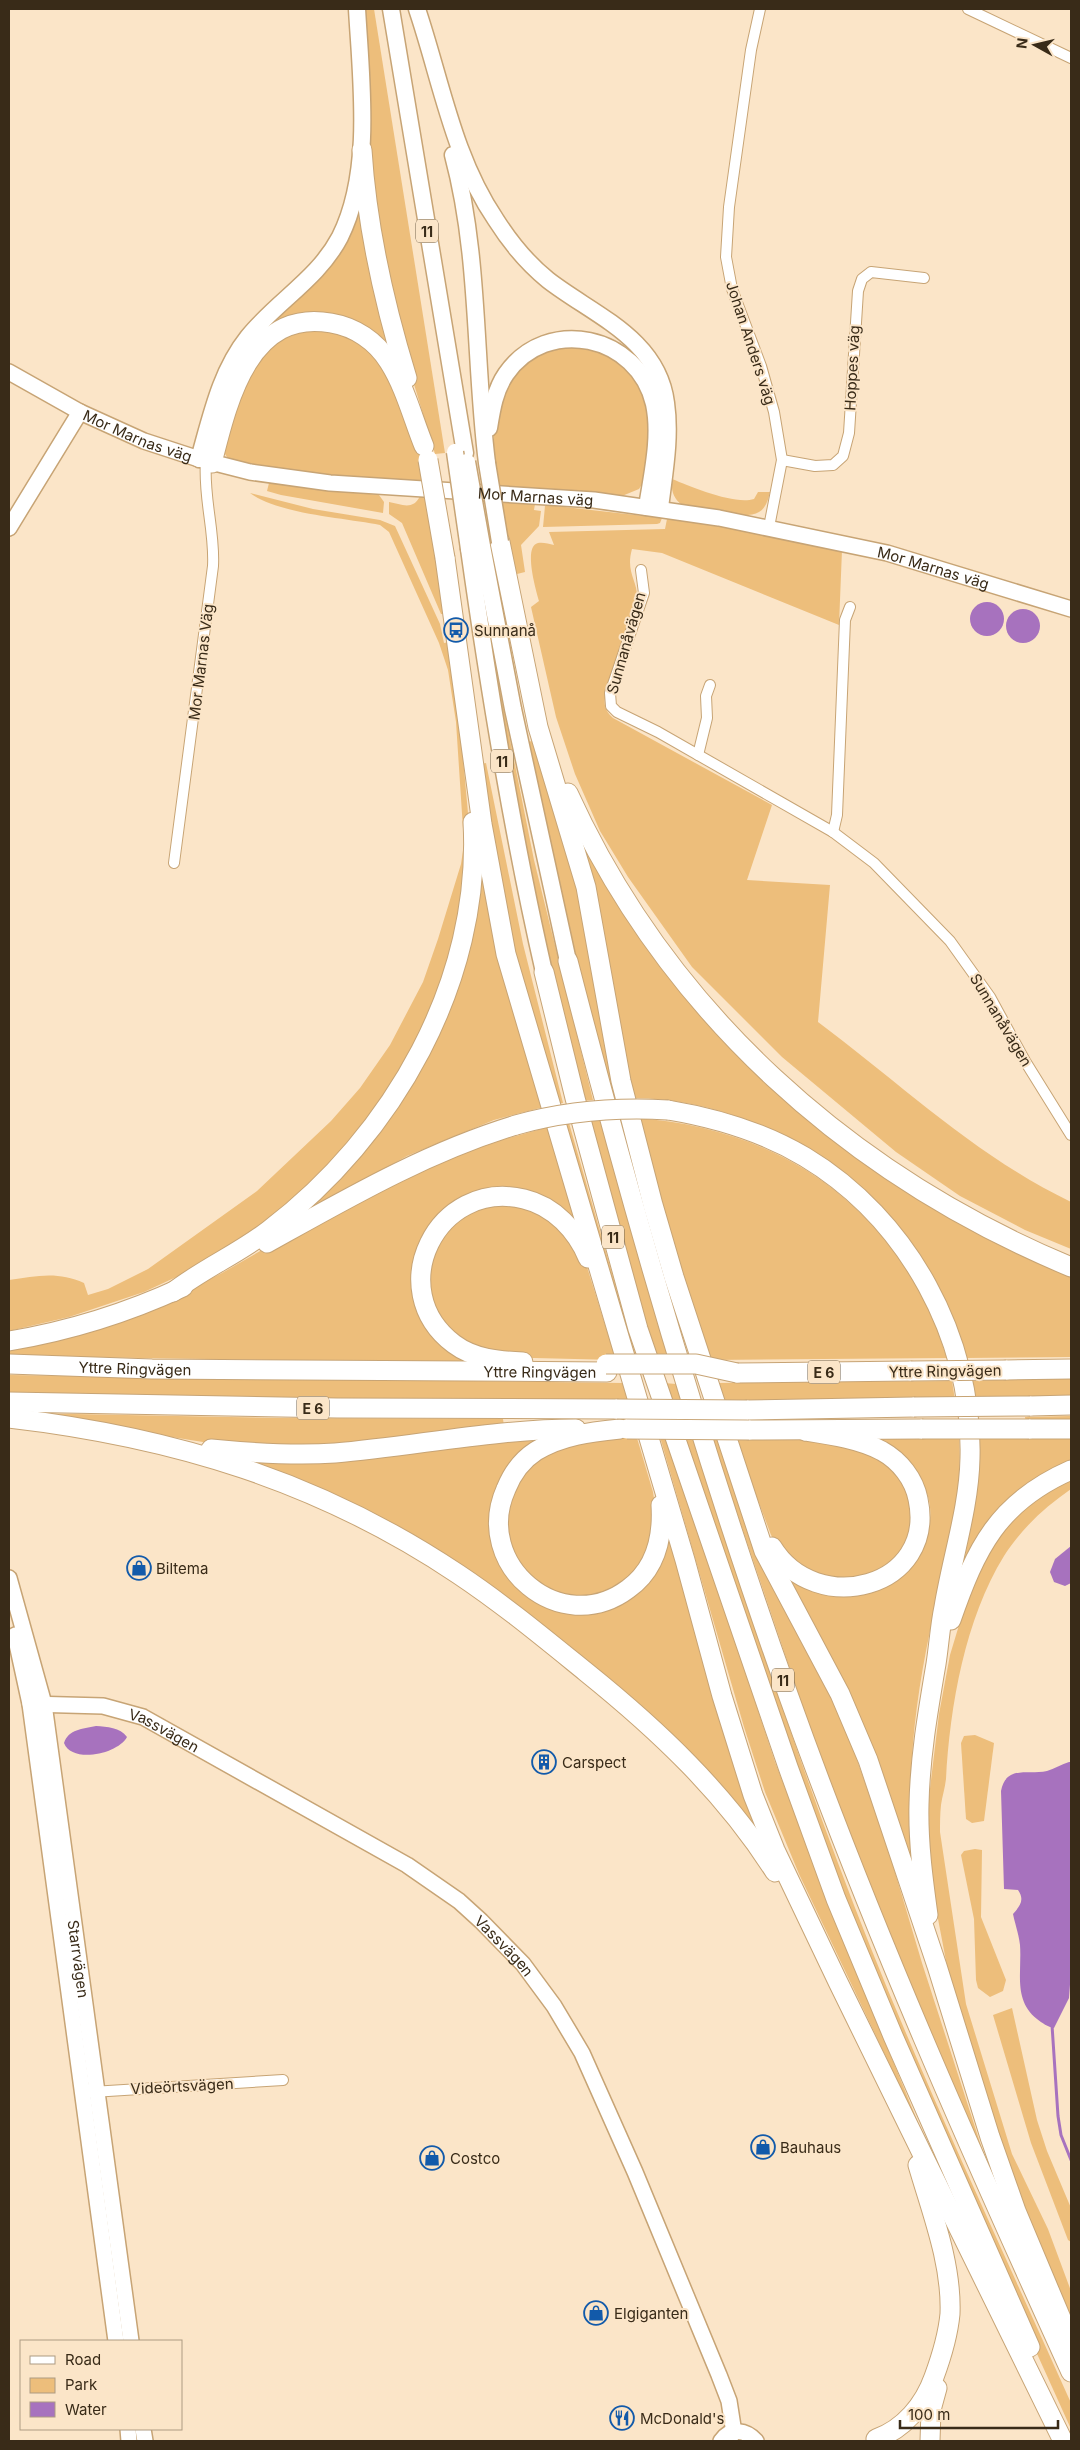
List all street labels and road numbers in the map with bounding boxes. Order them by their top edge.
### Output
road number: 11 [416,220,438,242]
street label: Johan Anders väg [722,279,780,407]
street label: Hoppes väg [840,325,864,411]
street label: Mor Marnas väg [80,405,195,466]
street label: Mor Marnas väg [477,483,594,509]
street label: Mor Marnas väg [876,542,992,593]
street label: Sunnanåvägen [602,590,650,696]
street label: Mor Marnas Väg [184,603,218,721]
road number: 11 [491,749,513,772]
street label: Sunnanåvägen [966,970,1036,1070]
road number: 11 [602,1226,624,1248]
street label: Yttre Ringvägen [78,1357,191,1379]
road number: E 6 [808,1360,840,1384]
street label: Yttre Ringvägen [888,1361,1002,1381]
street label: Yttre Ringvägen [483,1362,596,1381]
road number: E 6 [297,1396,329,1420]
road number: 11 [772,1668,794,1692]
street label: Vassvägen [127,1704,203,1756]
street label: Vassvägen [471,1911,538,1980]
street label: Starrvägen [64,1919,94,1999]
street label: Videörtsvägen [130,2074,234,2098]

